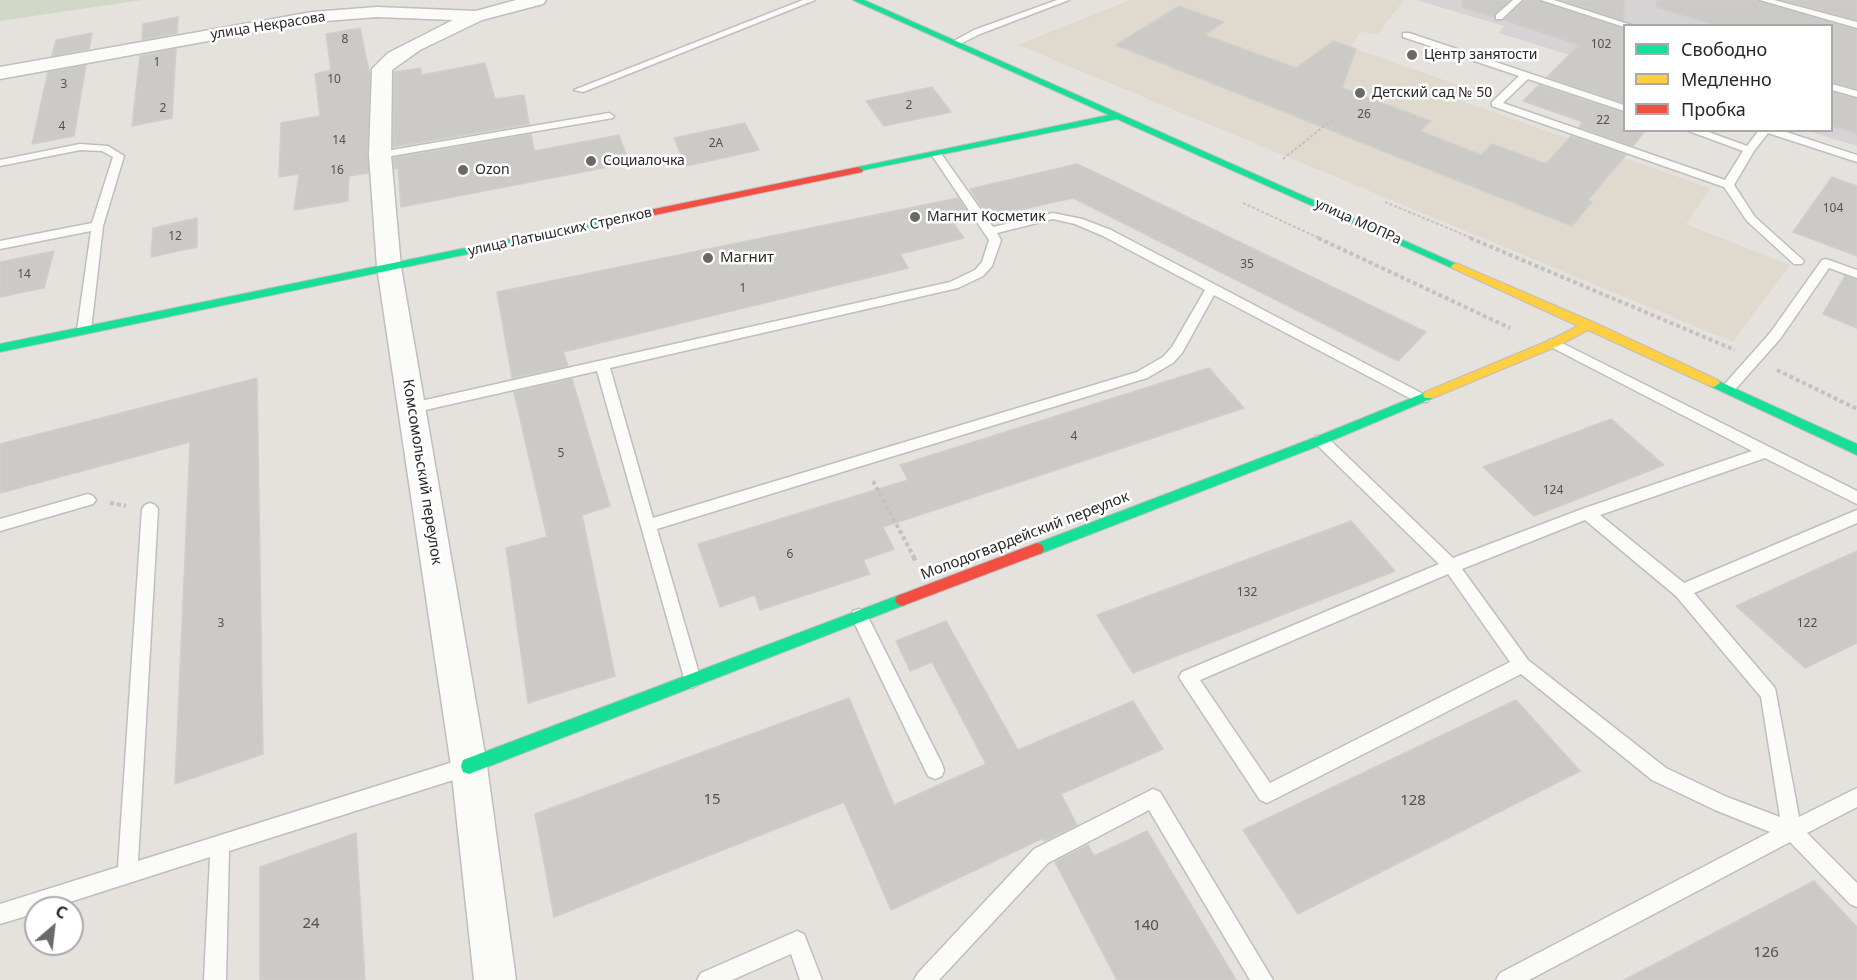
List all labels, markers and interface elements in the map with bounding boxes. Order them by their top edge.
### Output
street label: улица Некрасова [209,9,327,43]
legend [1623,24,1833,132]
house number: 8 [342,33,348,47]
text: Свободно [1681,37,1767,61]
house number: 102 [1591,38,1611,52]
place label: Центр занятости [1424,47,1537,63]
marker: Центр занятости [1405,48,1419,62]
house number: 1 [154,56,160,70]
text: Медленно [1681,67,1772,91]
house number: 10 [327,73,341,87]
house number: 3 [61,78,67,92]
place label: Детский сад № 50 [1372,85,1492,101]
marker: Детский сад № 50 [1353,86,1367,100]
text: Пробка [1681,97,1746,121]
house number: 2 [906,99,912,113]
house number: 2 [160,102,166,116]
house number: 26 [1357,108,1371,122]
house number: 22 [1596,114,1610,128]
house number: 4 [59,120,65,134]
house number: 14 [332,134,346,148]
house number: 2А [709,137,723,151]
place label: Социалочка [603,153,685,169]
marker: Социалочка [584,154,598,168]
place label: Ozon [475,162,510,178]
marker: Ozon [456,163,470,177]
house number: 16 [330,164,344,178]
street label: улица МОПРа [1312,195,1404,249]
house number: 104 [1823,202,1843,216]
street label: улица Латышских Стрелков [467,204,653,260]
place label: Магнит Косметик [927,209,1046,225]
marker: Магнит Косметик [908,210,922,224]
house number: 12 [168,230,182,244]
place label: Магнит [720,249,774,267]
marker: Магнит [701,251,715,265]
house number: 35 [1240,258,1254,272]
house number: 14 [17,268,31,282]
house number: 1 [740,282,746,296]
street label: Комсомольский переулок [398,378,446,566]
house number: 4 [1071,430,1077,444]
house number: 5 [558,447,564,461]
house number: 124 [1543,484,1563,498]
street label: Молодогвардейский переулок [918,488,1132,584]
house number: 6 [787,548,793,562]
house number: 132 [1237,586,1257,600]
house number: 3 [218,617,224,631]
house number: 122 [1797,617,1817,631]
house number: 15 [703,791,721,809]
house number: 128 [1400,792,1426,810]
north arrow [24,896,84,956]
text: С [52,900,71,924]
house number: 24 [302,915,320,933]
house number: 140 [1133,917,1159,935]
house number: 126 [1753,944,1779,962]

